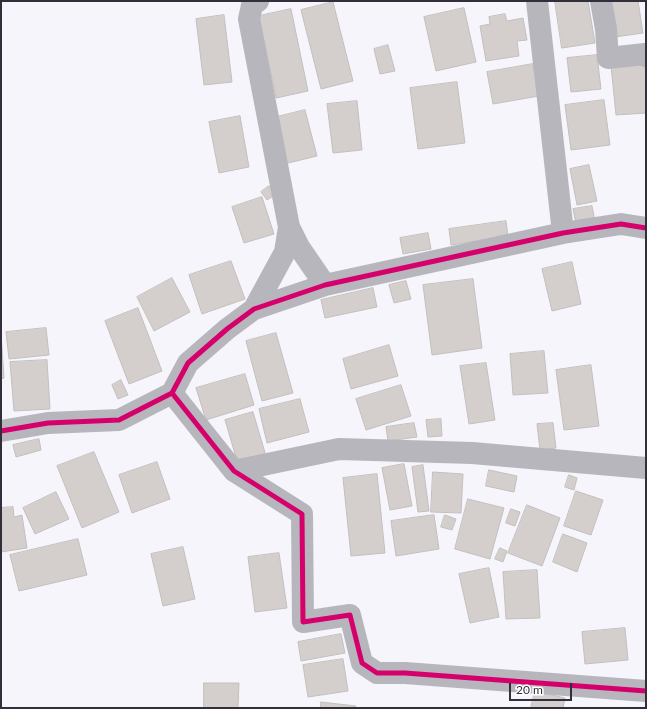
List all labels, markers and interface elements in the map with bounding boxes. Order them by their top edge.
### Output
scale bar [511,675,574,701]
text: 20 m [516,682,543,697]

